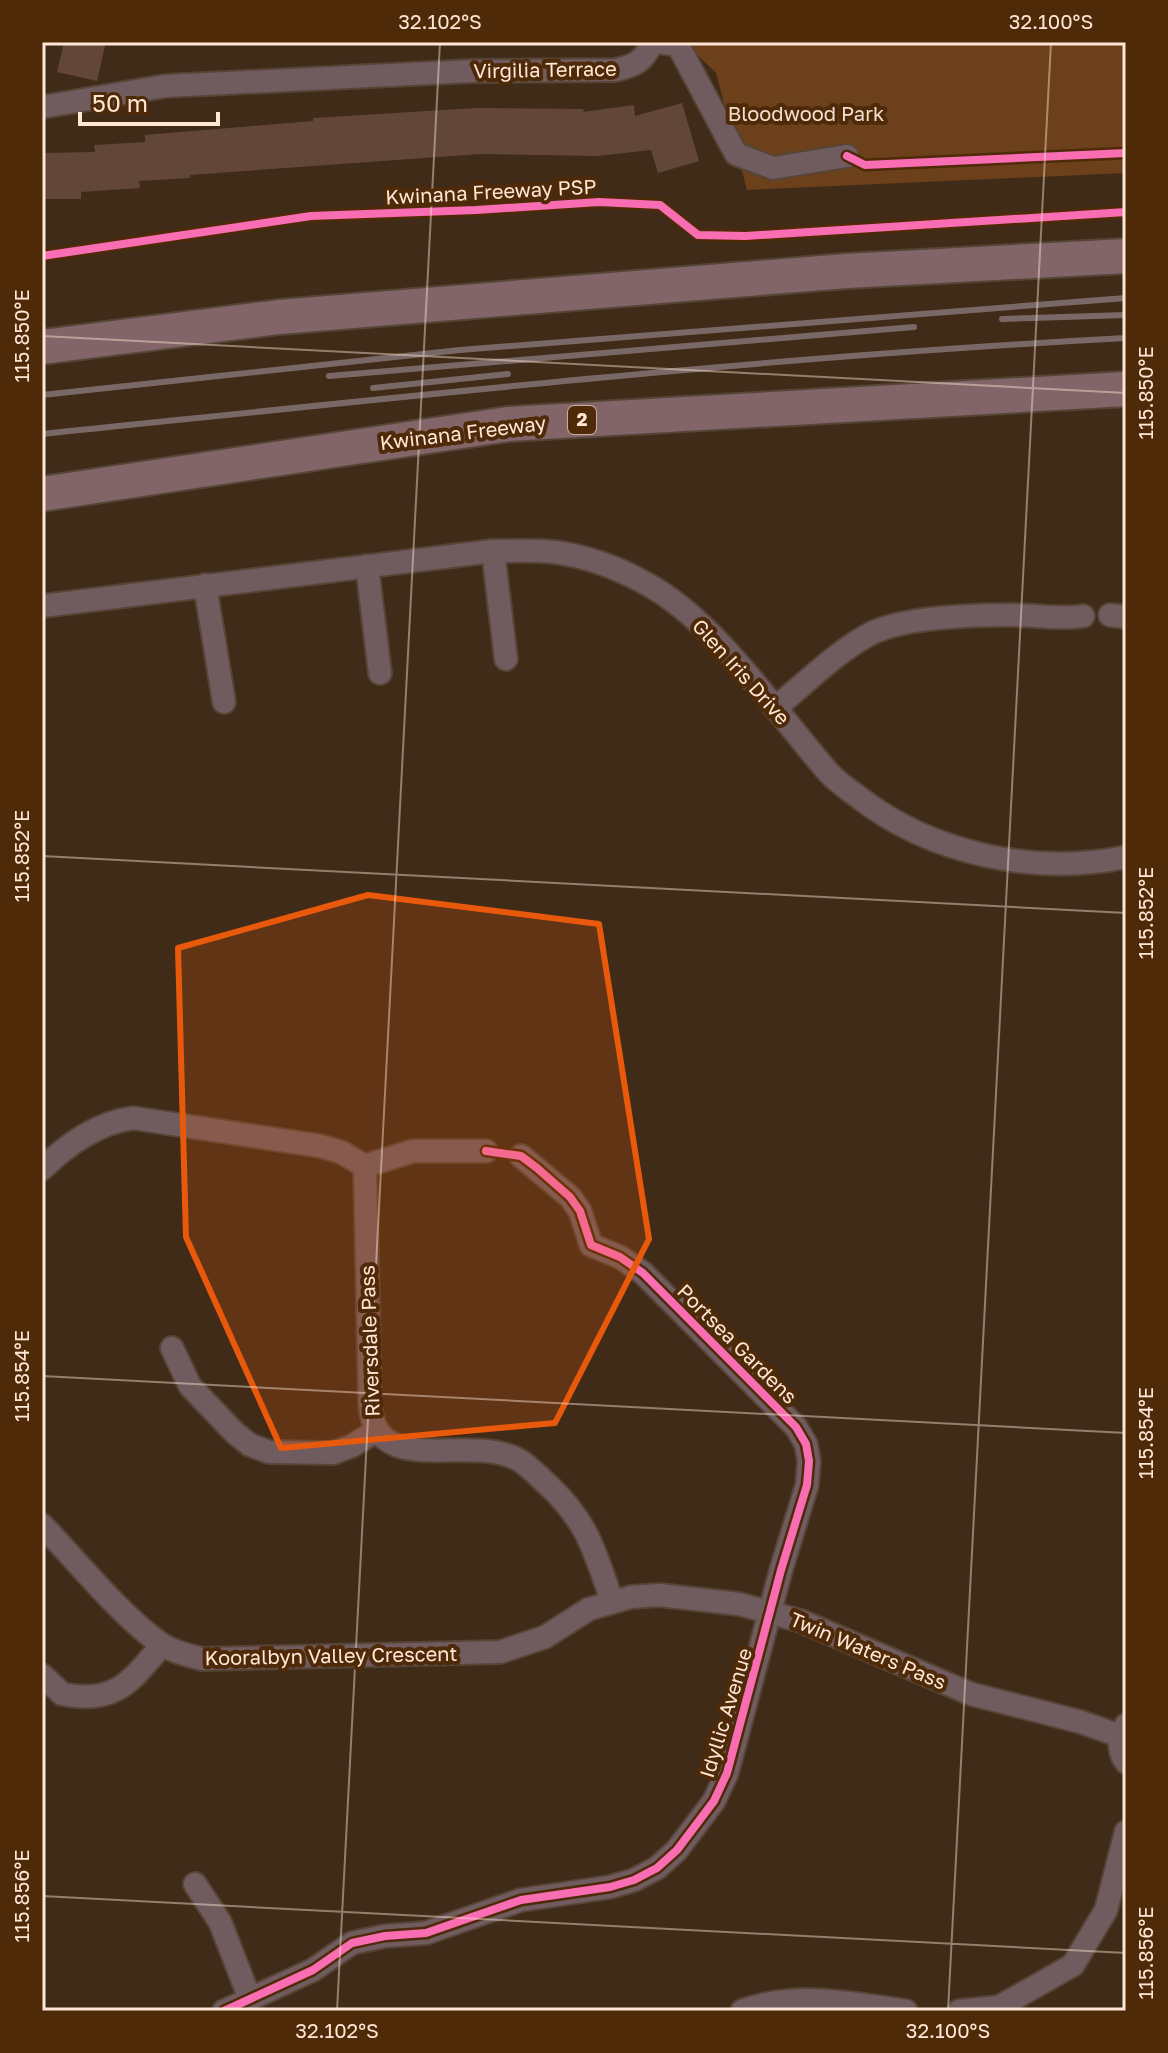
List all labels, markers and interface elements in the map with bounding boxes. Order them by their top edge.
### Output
text: 32.102°S [398,9,482,33]
text: 32.100°S [1009,9,1093,33]
street label: Virgilia Terrace [473,56,617,82]
scale bar [80,76,218,126]
text: 50 m [92,88,148,117]
park label: Bloodwood Park [728,101,884,125]
street label: Kwinana Freeway PSP [385,173,597,209]
text: 115.850°E [9,289,33,383]
text: 115.850°E [1133,346,1157,440]
road number: 2 [568,406,596,434]
street label: Kwinana Freeway [378,410,547,454]
street label: Glen Iris Drive [688,614,795,729]
text: 115.852°E [9,810,33,902]
text: 115.852°E [1133,867,1157,959]
street label: Riversdale Pass [354,1265,384,1417]
street label: Portsea Gardens [673,1278,803,1408]
text: 115.854°E [9,1330,33,1422]
text: 115.854°E [1133,1387,1157,1479]
street label: Twin Waters Pass [787,1606,950,1694]
street label: Kooralbyn Valley Crescent [204,1641,457,1669]
street label: Idyllic Avenue [694,1645,756,1781]
text: 115.856°E [9,1850,33,1942]
text: 115.856°E [1133,1907,1157,1999]
text: 32.102°S [295,2018,379,2042]
text: 32.100°S [906,2018,990,2042]

